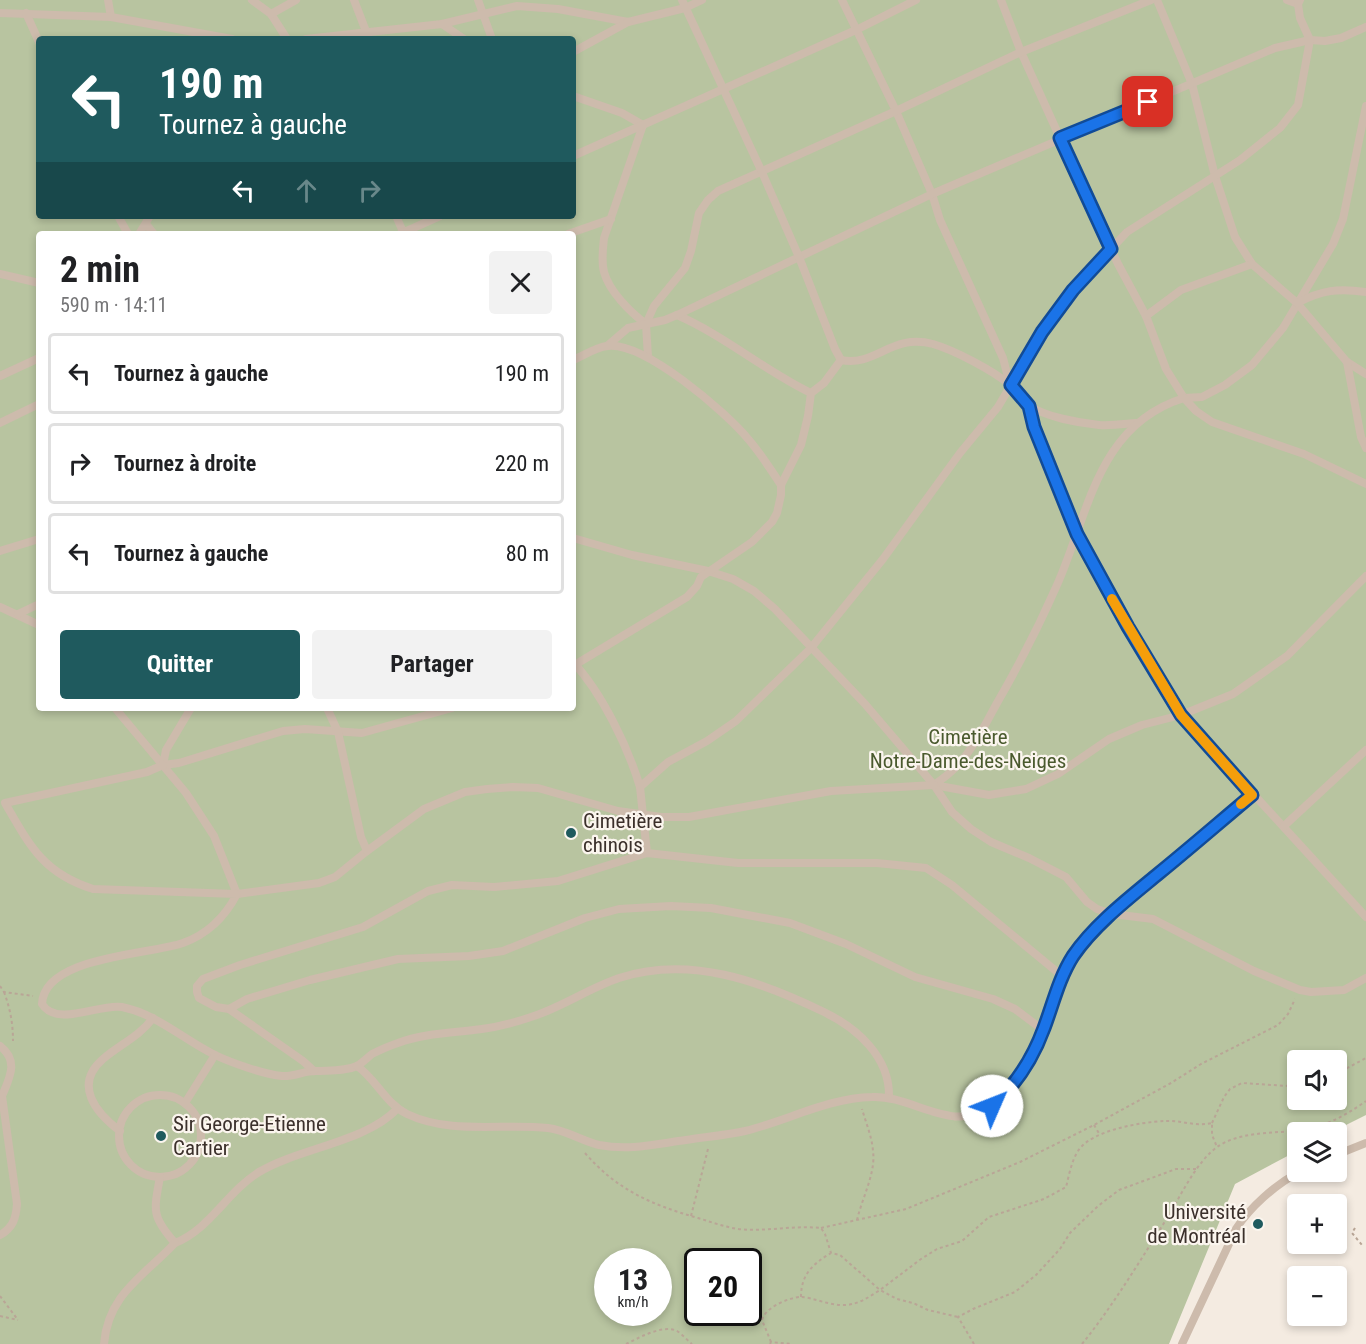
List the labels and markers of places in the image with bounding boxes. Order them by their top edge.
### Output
pin [1122,76,1173,127]
place label: Cimetière chinois [583,809,662,857]
marker: Cimetière chinois [564,826,578,840]
place label: Sir George-Etienne Cartier [173,1112,326,1160]
marker: Sir George-Etienne Cartier [154,1129,168,1143]
place label: Université de Montréal [1147,1200,1246,1248]
marker: Université de Montréal [1251,1217,1265,1231]

